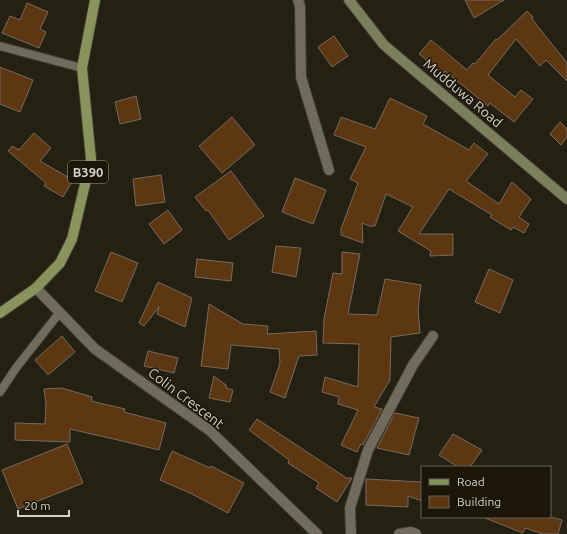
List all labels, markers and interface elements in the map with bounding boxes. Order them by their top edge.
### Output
street label: Mudduwa Road [420,55,506,131]
road number: B390 [68,161,108,183]
street label: Colin Crescent [145,364,227,432]
legend [421,466,551,518]
text: Road [457,475,485,488]
scale bar [18,492,69,518]
text: Building [457,495,501,508]
text: 20 m [24,499,51,512]

